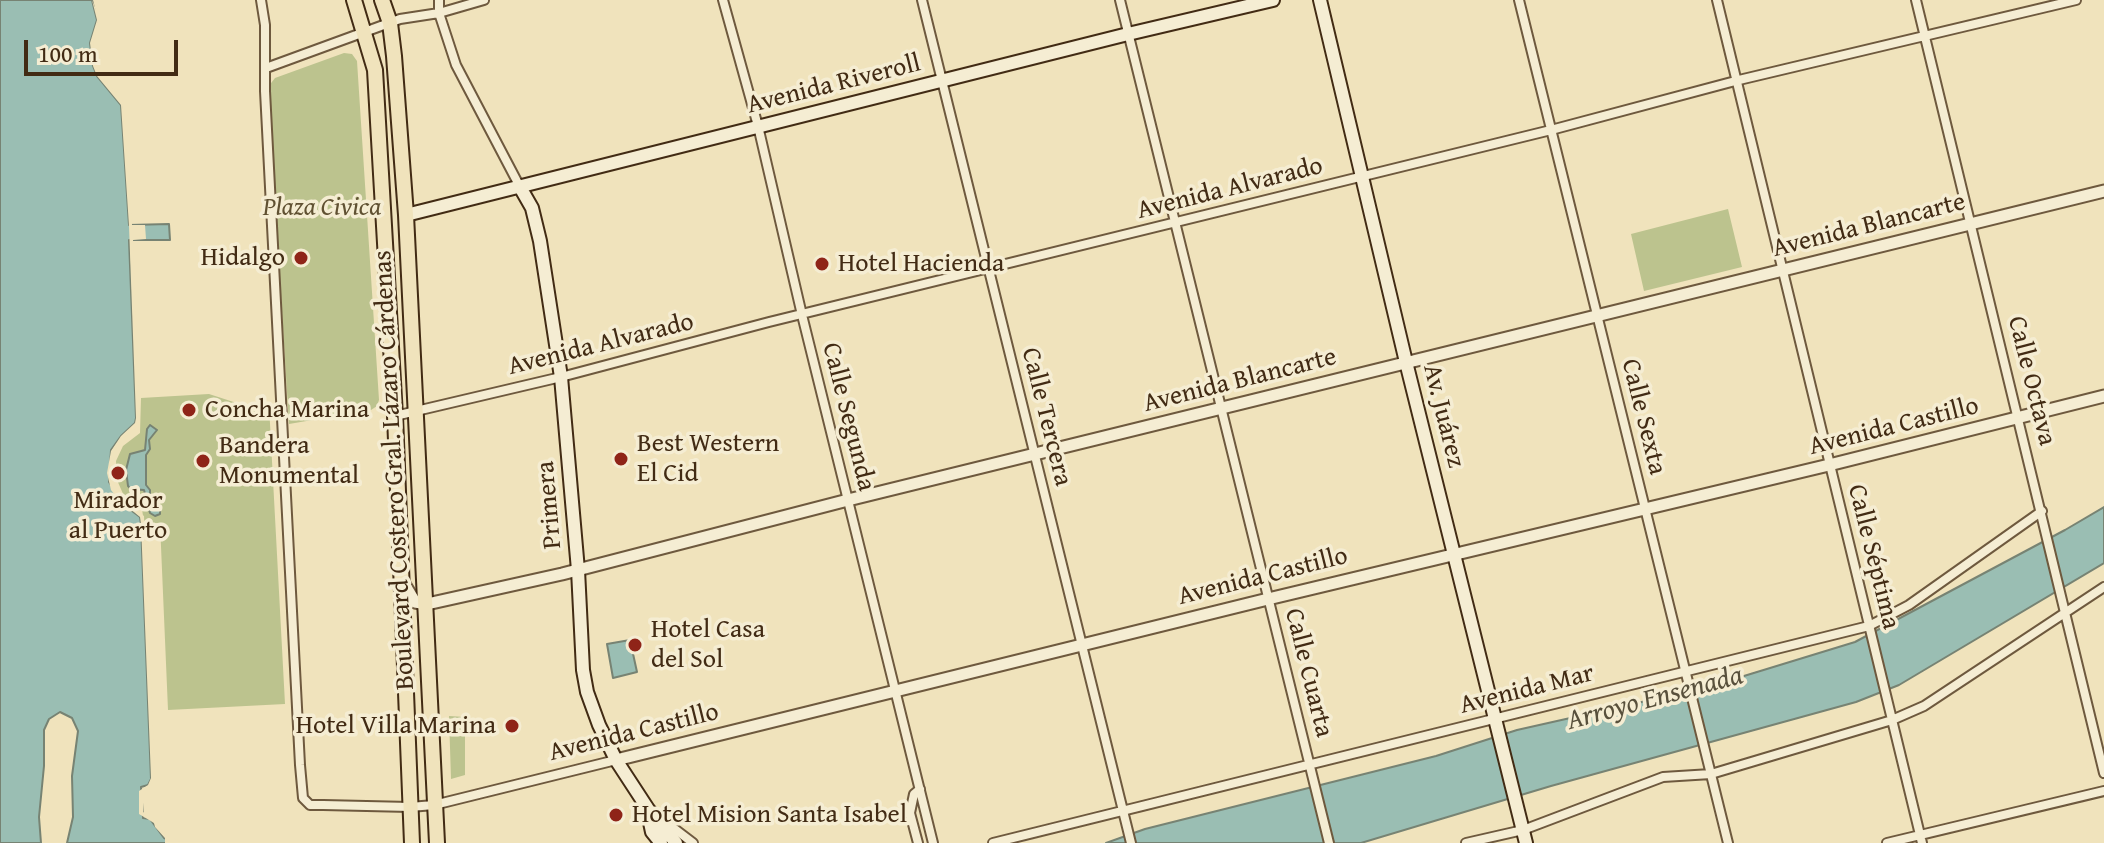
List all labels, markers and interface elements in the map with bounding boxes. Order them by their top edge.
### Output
scale bar [28,24,182,74]
text: 100 m [38,36,98,71]
street label: Avenida Riveroll [744,48,924,122]
street label: Avenida Alvarado [1134,151,1326,227]
street label: Avenida Blancarte [1769,187,1969,265]
park label: Plaza Civica [263,192,381,224]
place label: Hidalgo [201,242,285,274]
place label: Hotel Hacienda [838,248,1004,280]
marker: Hidalgo [292,249,310,267]
street label: Boulevard Costero Gral. Lázaro Cárdenas [368,249,422,691]
marker: Hotel Hacienda [813,255,831,273]
street label: Avenida Alvarado [505,307,697,383]
street label: Calle Octava [2000,313,2062,449]
street label: Calle Segunda [815,340,881,494]
street label: Avenida Blancarte [1140,342,1340,420]
street label: Calle Tercera [1014,345,1078,489]
street label: Calle Sexta [1614,356,1672,478]
street label: Av. Juárez [1415,361,1471,471]
street label: Avenida Castillo [1806,391,1982,463]
place label: Concha Marina [205,394,369,426]
marker: Concha Marina [180,401,198,419]
place label: Best Western El Cid [637,428,779,490]
place label: Bandera Monumental [219,430,359,492]
marker: Best Western El Cid [612,450,630,468]
marker: Bandera Monumental [194,452,212,470]
street label: Primera [531,460,569,550]
marker: Mirador al Puerto [109,464,127,482]
street label: Calle Séptima [1840,481,1906,633]
place label: Mirador al Puerto [69,485,167,546]
street label: Avenida Castillo [1175,541,1351,613]
street label: Calle Cuarta [1277,605,1339,741]
place label: Hotel Casa del Sol [651,614,765,676]
marker: Hotel Casa del Sol [626,636,644,654]
street label: Avenida Mar [1457,658,1597,722]
water label: Arroyo Ensenada [1563,659,1747,739]
street label: Avenida Castillo [546,697,722,769]
place label: Hotel Villa Marina [296,710,496,742]
marker: Hotel Villa Marina [503,717,521,735]
place label: Hotel Mision Santa Isabel [632,799,907,831]
marker: Hotel Mision Santa Isabel [607,806,625,824]

